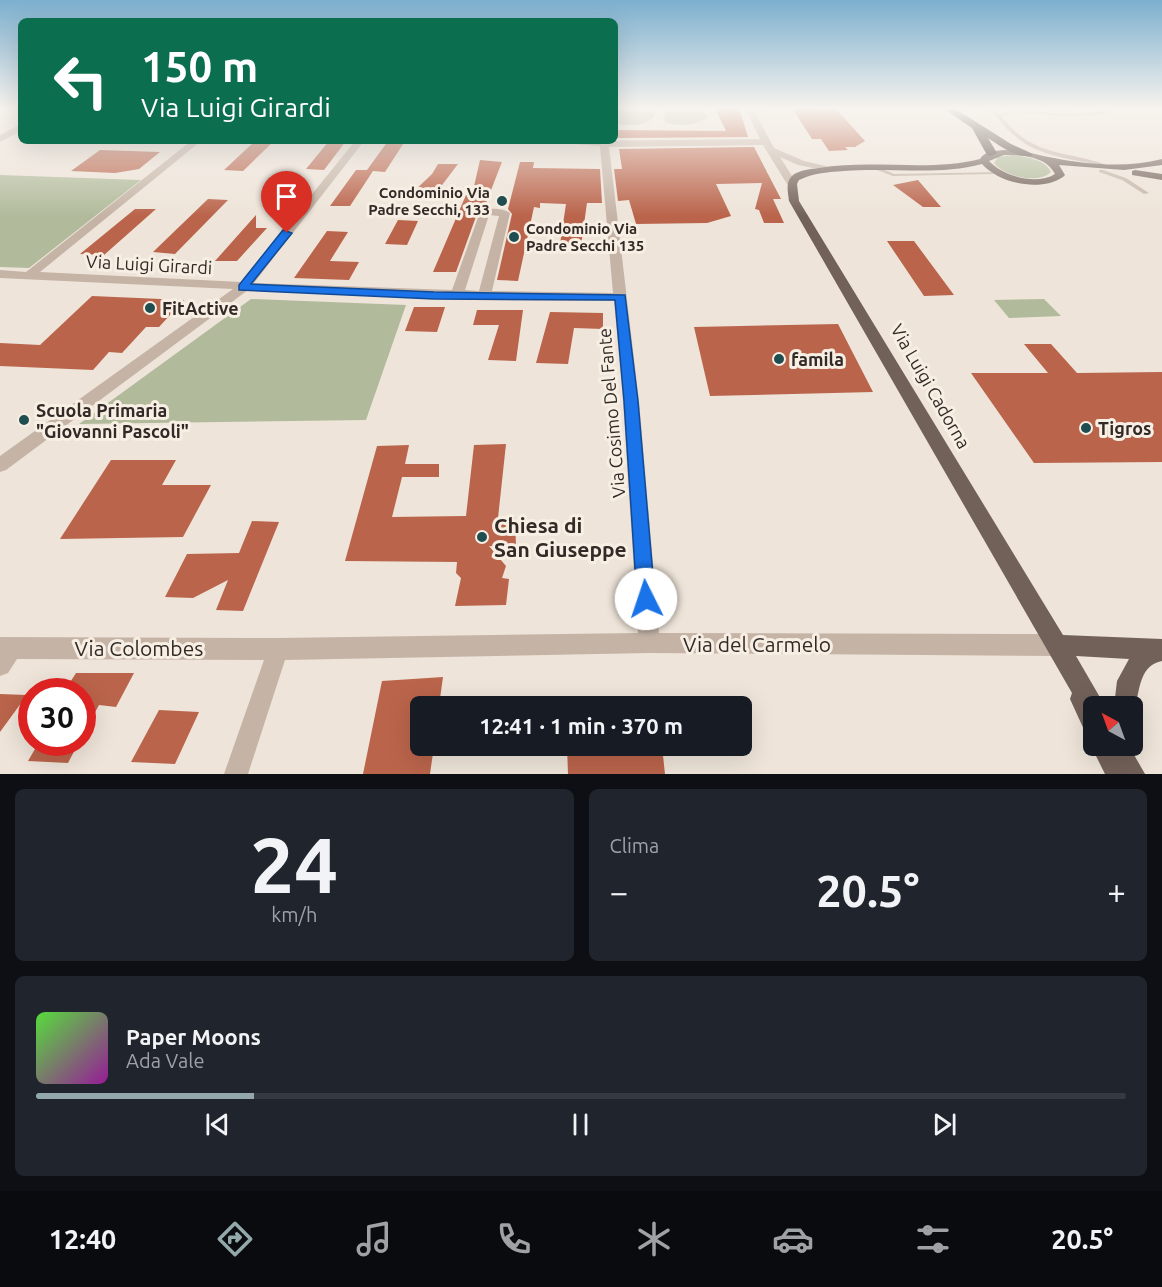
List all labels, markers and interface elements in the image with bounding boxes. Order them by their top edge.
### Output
icon: left [42,42,120,120]
text: 150 m [141,43,258,90]
text: Via Luigi Girardi [141,92,331,122]
pin [261,171,312,233]
icon: arrive [270,180,303,213]
place label: Condominio Via Padre Secchi, 133 [368,184,490,218]
marker: Condominio Via Padre Secchi, 133 [495,194,509,208]
place label: Condominio Via Padre Secchi 135 [526,220,644,254]
marker: Condominio Via Padre Secchi 135 [507,230,521,244]
street label: Via Luigi Girardi [85,251,213,277]
place label: FitActive [162,298,239,318]
marker: FitActive [143,301,157,315]
street label: Via Luigi Cadorna [887,320,975,452]
street label: Via Cosimo Del Fante [594,327,628,499]
place label: famila [791,349,844,369]
marker: famila [772,352,786,366]
place label: Scuola Primaria "Giovanni Pascoli" [36,400,189,441]
marker: Scuola Primaria "Giovanni Pascoli" [17,413,31,427]
place label: Tigros [1098,418,1152,438]
marker: Tigros [1079,421,1093,435]
place label: Chiesa di San Giuseppe [494,513,627,561]
marker: Chiesa di San Giuseppe [475,530,489,544]
position arrow [614,567,678,631]
street label: Via del Carmelo [683,632,831,656]
street label: Via Colombes [75,636,203,660]
speed limit sign: 30 [18,678,96,756]
north arrow [1083,696,1143,756]
map controls [1083,696,1143,756]
text: 12:41 · 1 min · 370 m [479,713,683,738]
text: 24 [250,820,338,908]
text: Clima [610,834,659,857]
text: 20.5° [816,865,919,916]
text: − [610,873,628,910]
text: + [1107,873,1126,910]
text: km/h [271,903,317,926]
text: Paper Moons [126,1024,261,1049]
text: Ada Vale [126,1049,204,1072]
icon: previous [201,1108,234,1141]
icon: pause [564,1108,597,1141]
icon: next [928,1108,961,1141]
icon: directions [214,1218,256,1260]
icon: music [353,1218,395,1260]
icon: phone [493,1218,535,1260]
icon: climate [633,1218,675,1260]
icon: car [772,1218,814,1260]
icon: filters [912,1218,954,1260]
text: 12:40 [49,1224,116,1254]
text: 20.5° [1051,1224,1113,1254]

